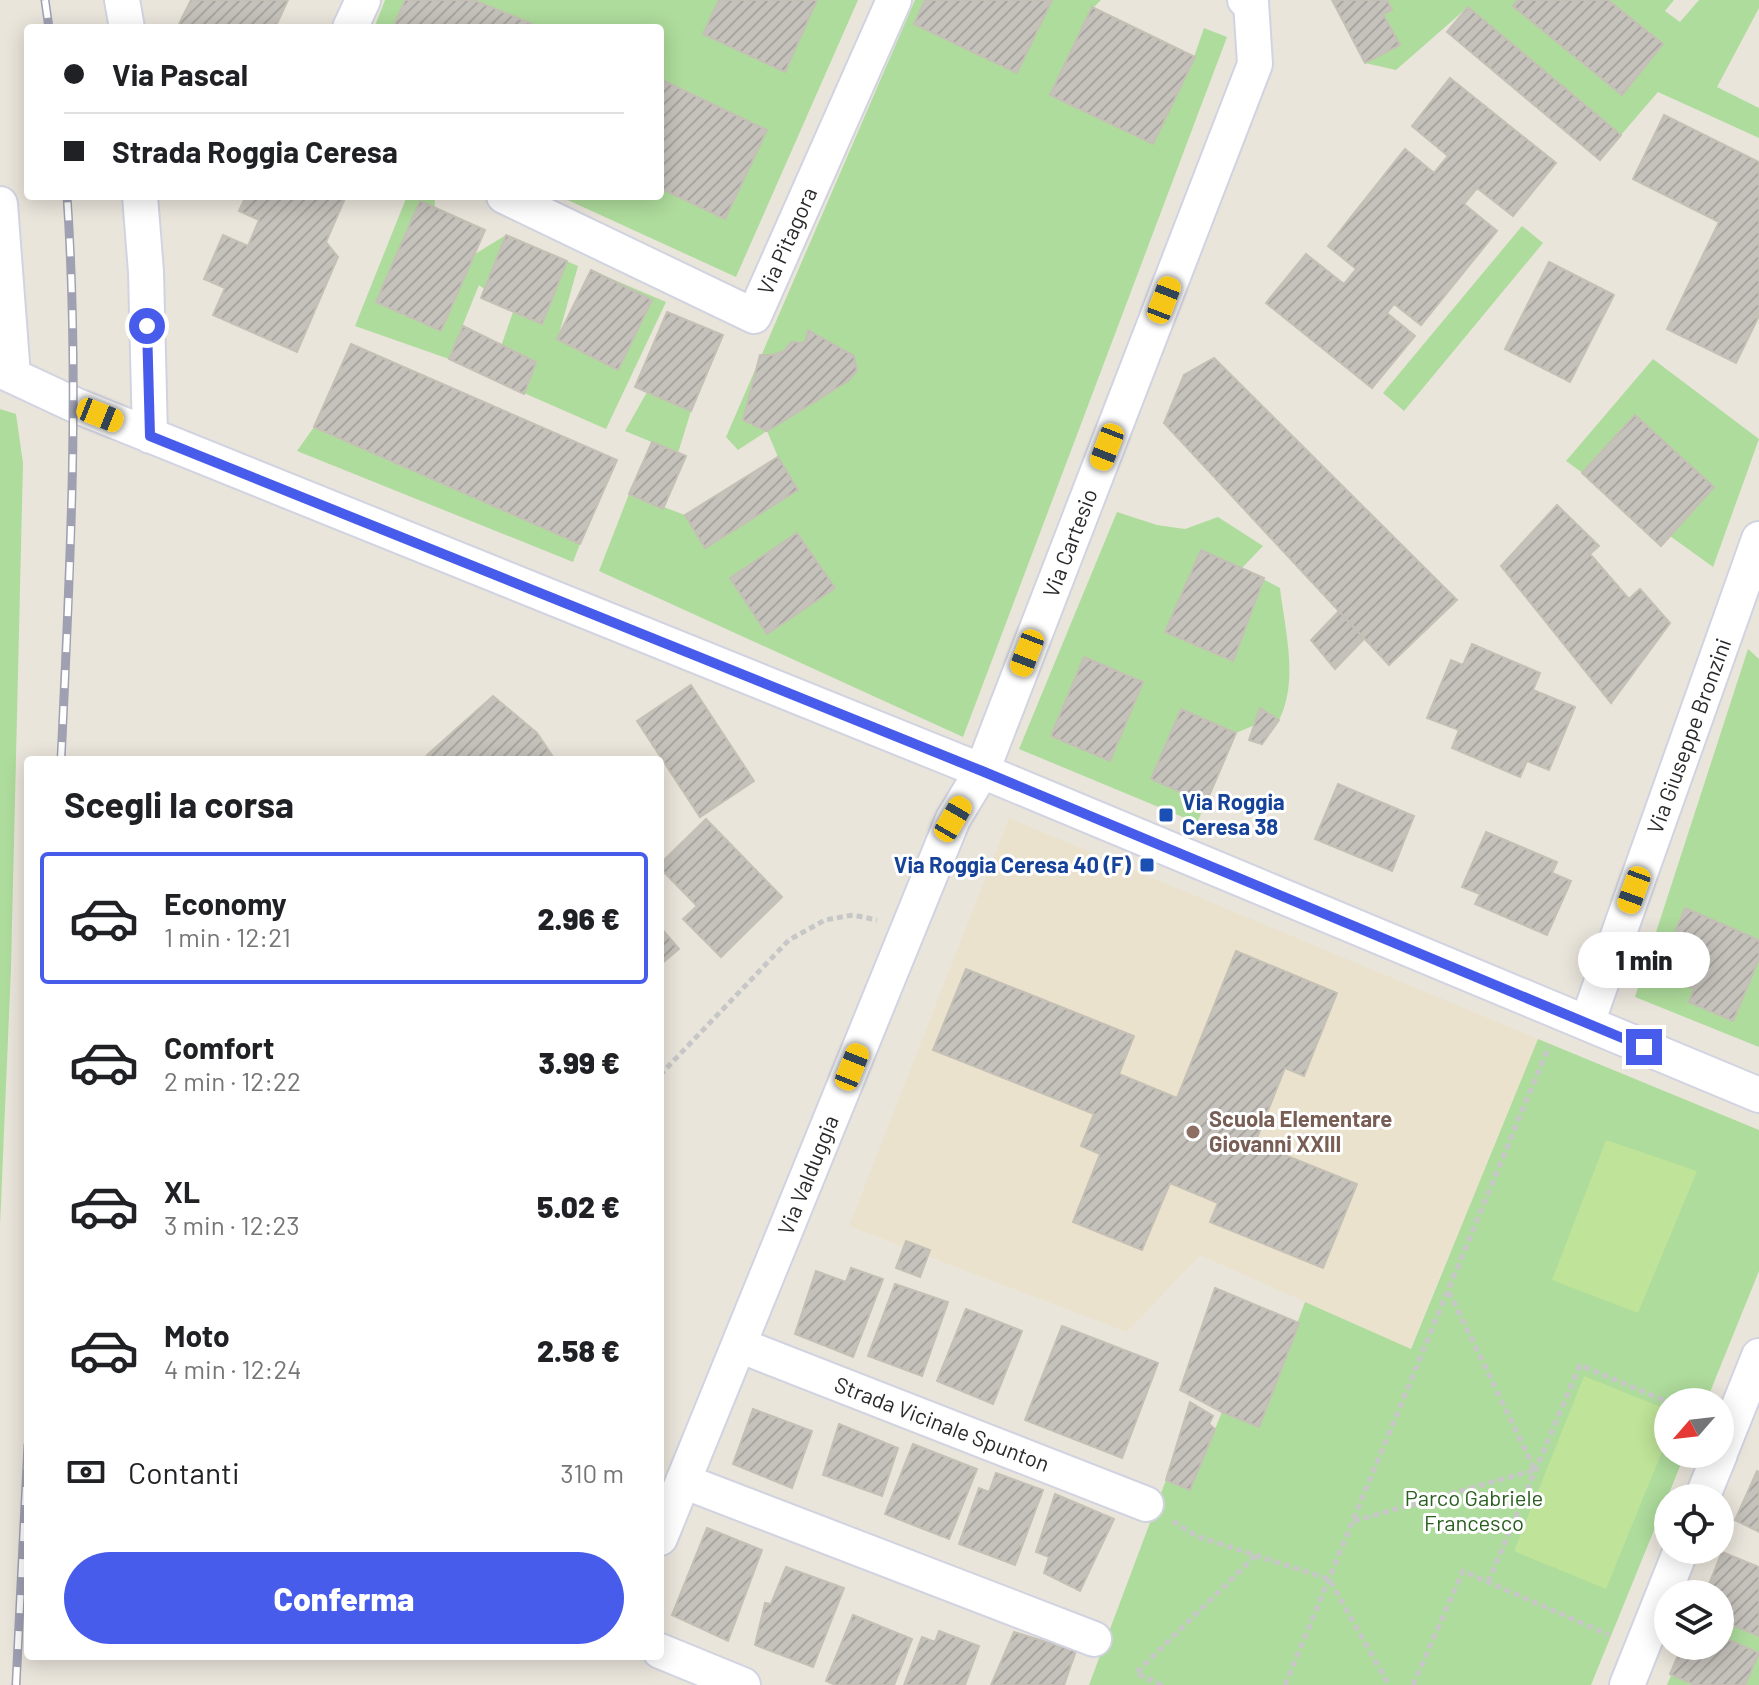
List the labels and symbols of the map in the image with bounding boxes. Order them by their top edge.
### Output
street label: Via Pitagora [751,183,821,298]
car [1144,273,1184,327]
route start [129,308,165,344]
car [73,395,127,435]
car [1087,420,1127,474]
street label: Via Cartesio [1036,485,1102,601]
car [1007,626,1047,680]
street label: Via Giuseppe Bronzini [1641,634,1736,837]
place label: Via Roggia Ceresa 38 [1182,788,1285,839]
car [931,792,975,846]
marker: Via Roggia Ceresa 38 [1157,806,1175,824]
place label: Via Roggia Ceresa 40 (F) [894,851,1131,877]
marker: Via Roggia Ceresa 40 (F) [1138,856,1156,874]
car [1615,863,1653,917]
callout: 1 min [1578,931,1710,987]
route end [1626,1029,1662,1065]
car [832,1040,872,1094]
place label: Scuola Elementare Giovanni XXIII [1209,1105,1392,1156]
street label: Via Valduggia [771,1111,843,1238]
marker: Scuola Elementare Giovanni XXIII [1184,1123,1202,1141]
street label: Strada Vicinale Spunton [831,1370,1053,1476]
north arrow [1654,1388,1734,1468]
park label: Parco Gabriele Francesco [1405,1484,1543,1535]

